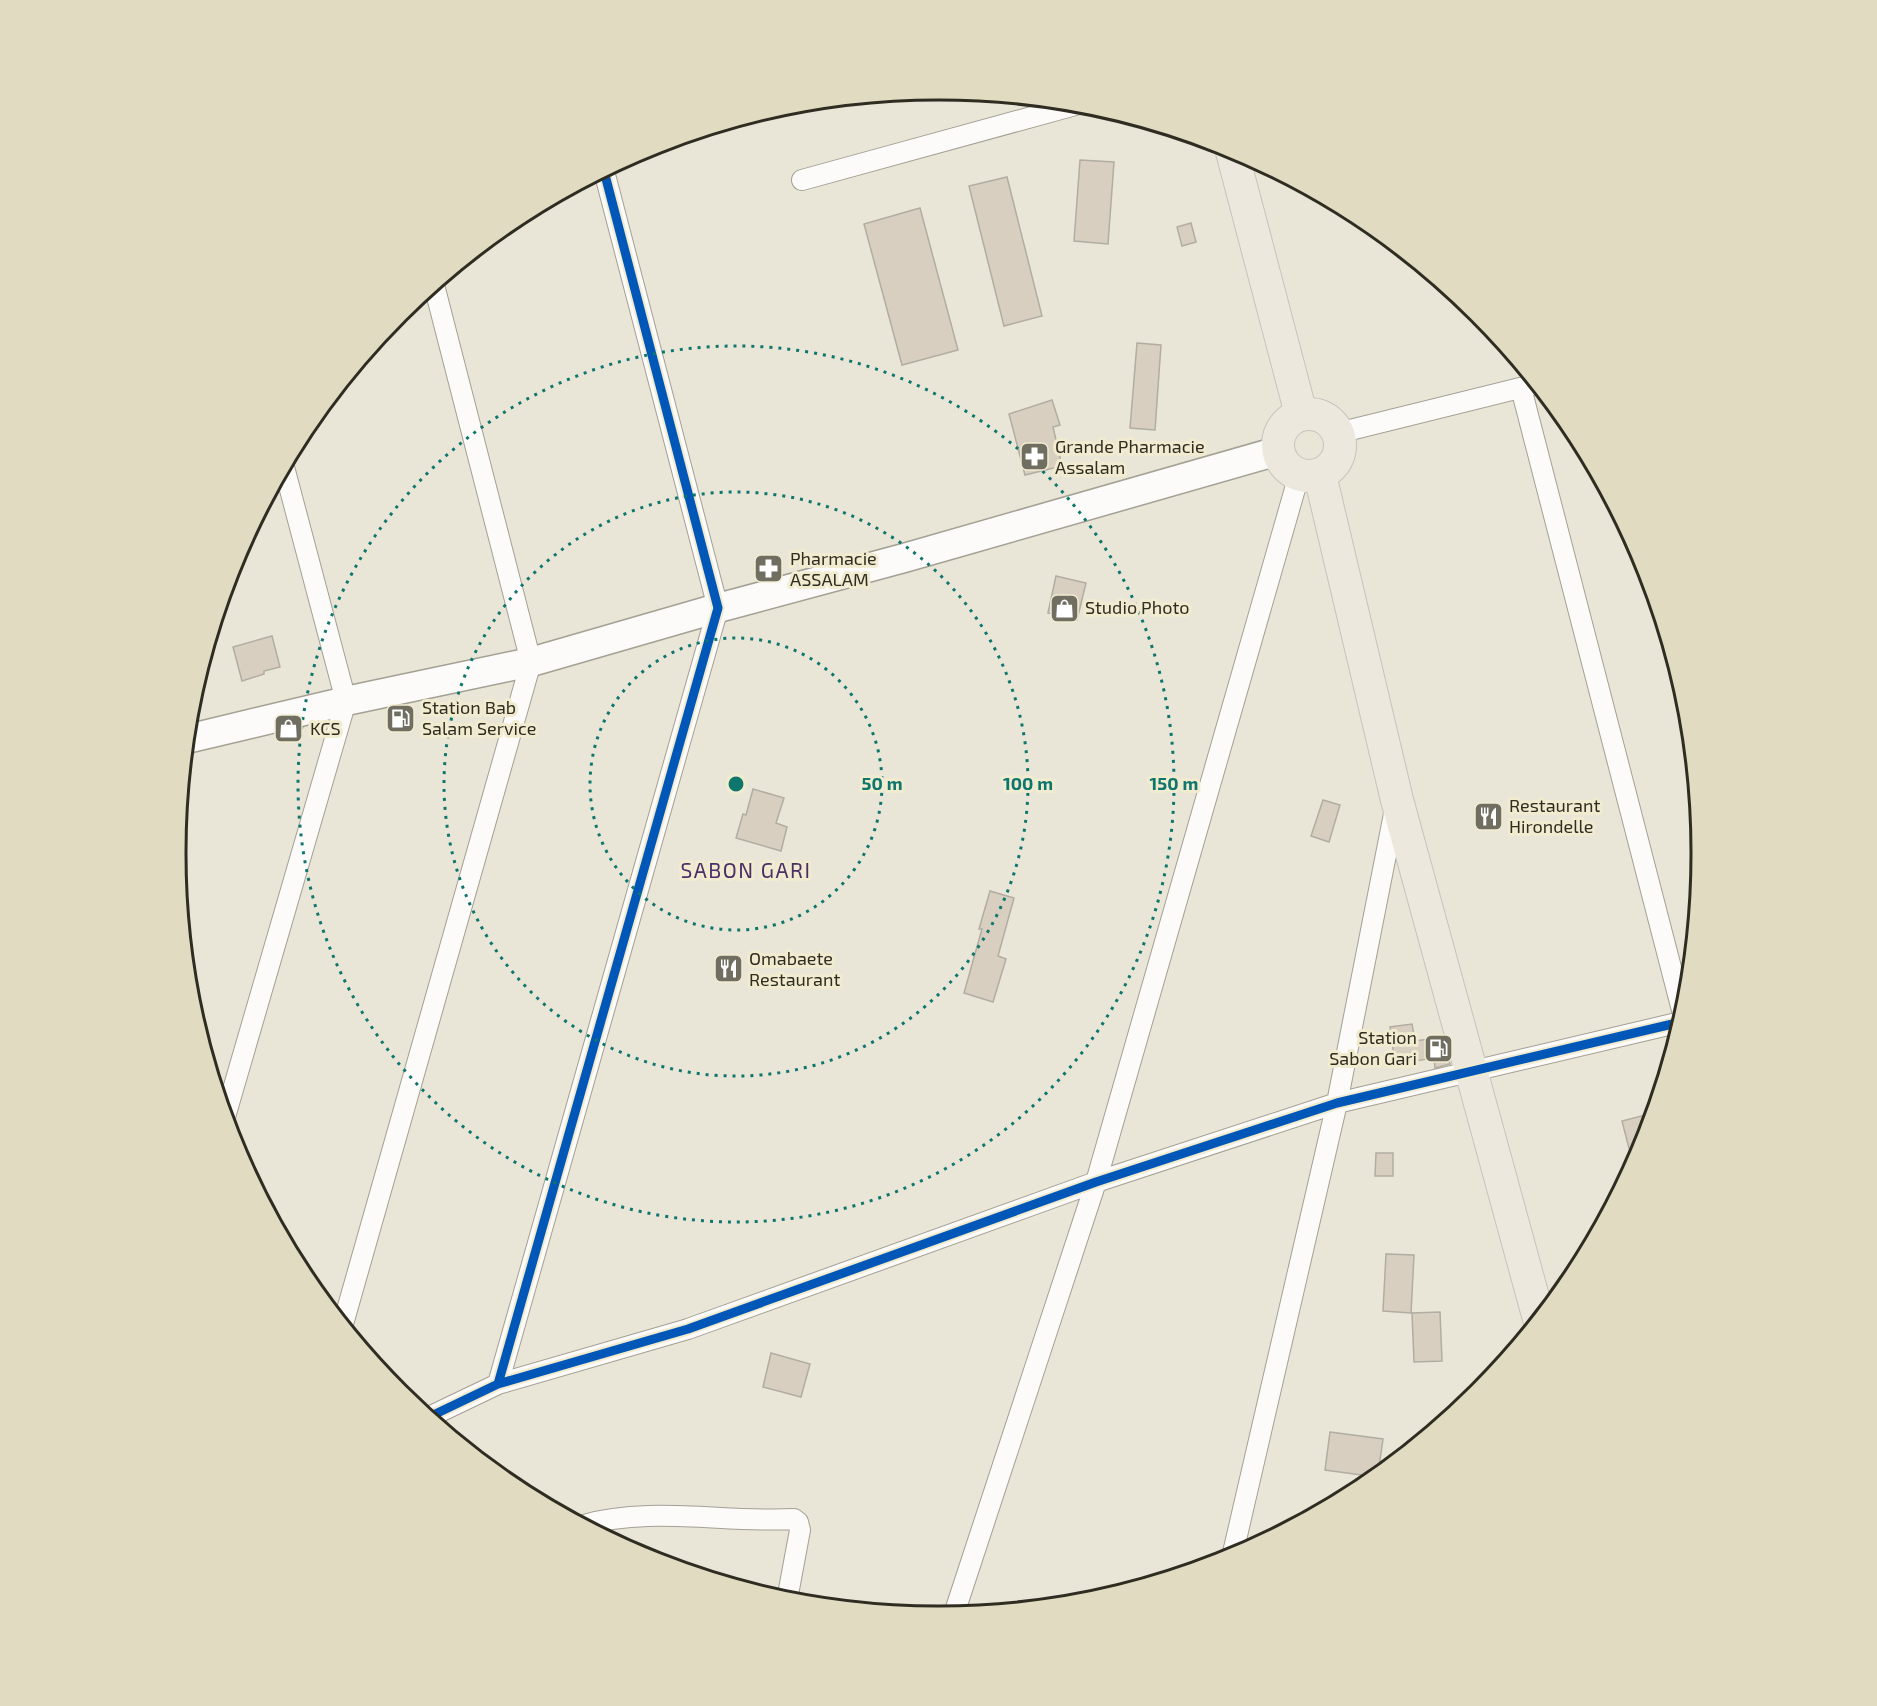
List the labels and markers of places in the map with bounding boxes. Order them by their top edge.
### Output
place label: Grande Pharmacie Assalam [1055,435,1205,478]
pharmacy icon: Grande Pharmacie Assalam [1018,441,1050,473]
place label: Pharmacie ASSALAM [790,547,877,590]
pharmacy icon: Pharmacie ASSALAM [753,553,785,585]
shop icon: Studio Photo [1048,592,1080,624]
place label: Studio Photo [1085,596,1190,618]
place label: Station Bab Salam Service [422,696,536,739]
fuel station icon: Station Bab Salam Service [385,702,417,734]
shop icon: KCS [273,713,305,745]
place label: KCS [310,717,341,739]
centre of rings [726,774,746,794]
place label: Restaurant Hirondelle [1509,794,1600,837]
restaurant icon: Restaurant Hirondelle [1472,800,1504,832]
place label: Omabaete Restaurant [749,947,840,990]
restaurant icon: Omabaete Restaurant [712,953,744,985]
place label: Station Sabon Gari [1329,1026,1417,1069]
fuel station icon: Station Sabon Gari [1422,1032,1454,1064]

